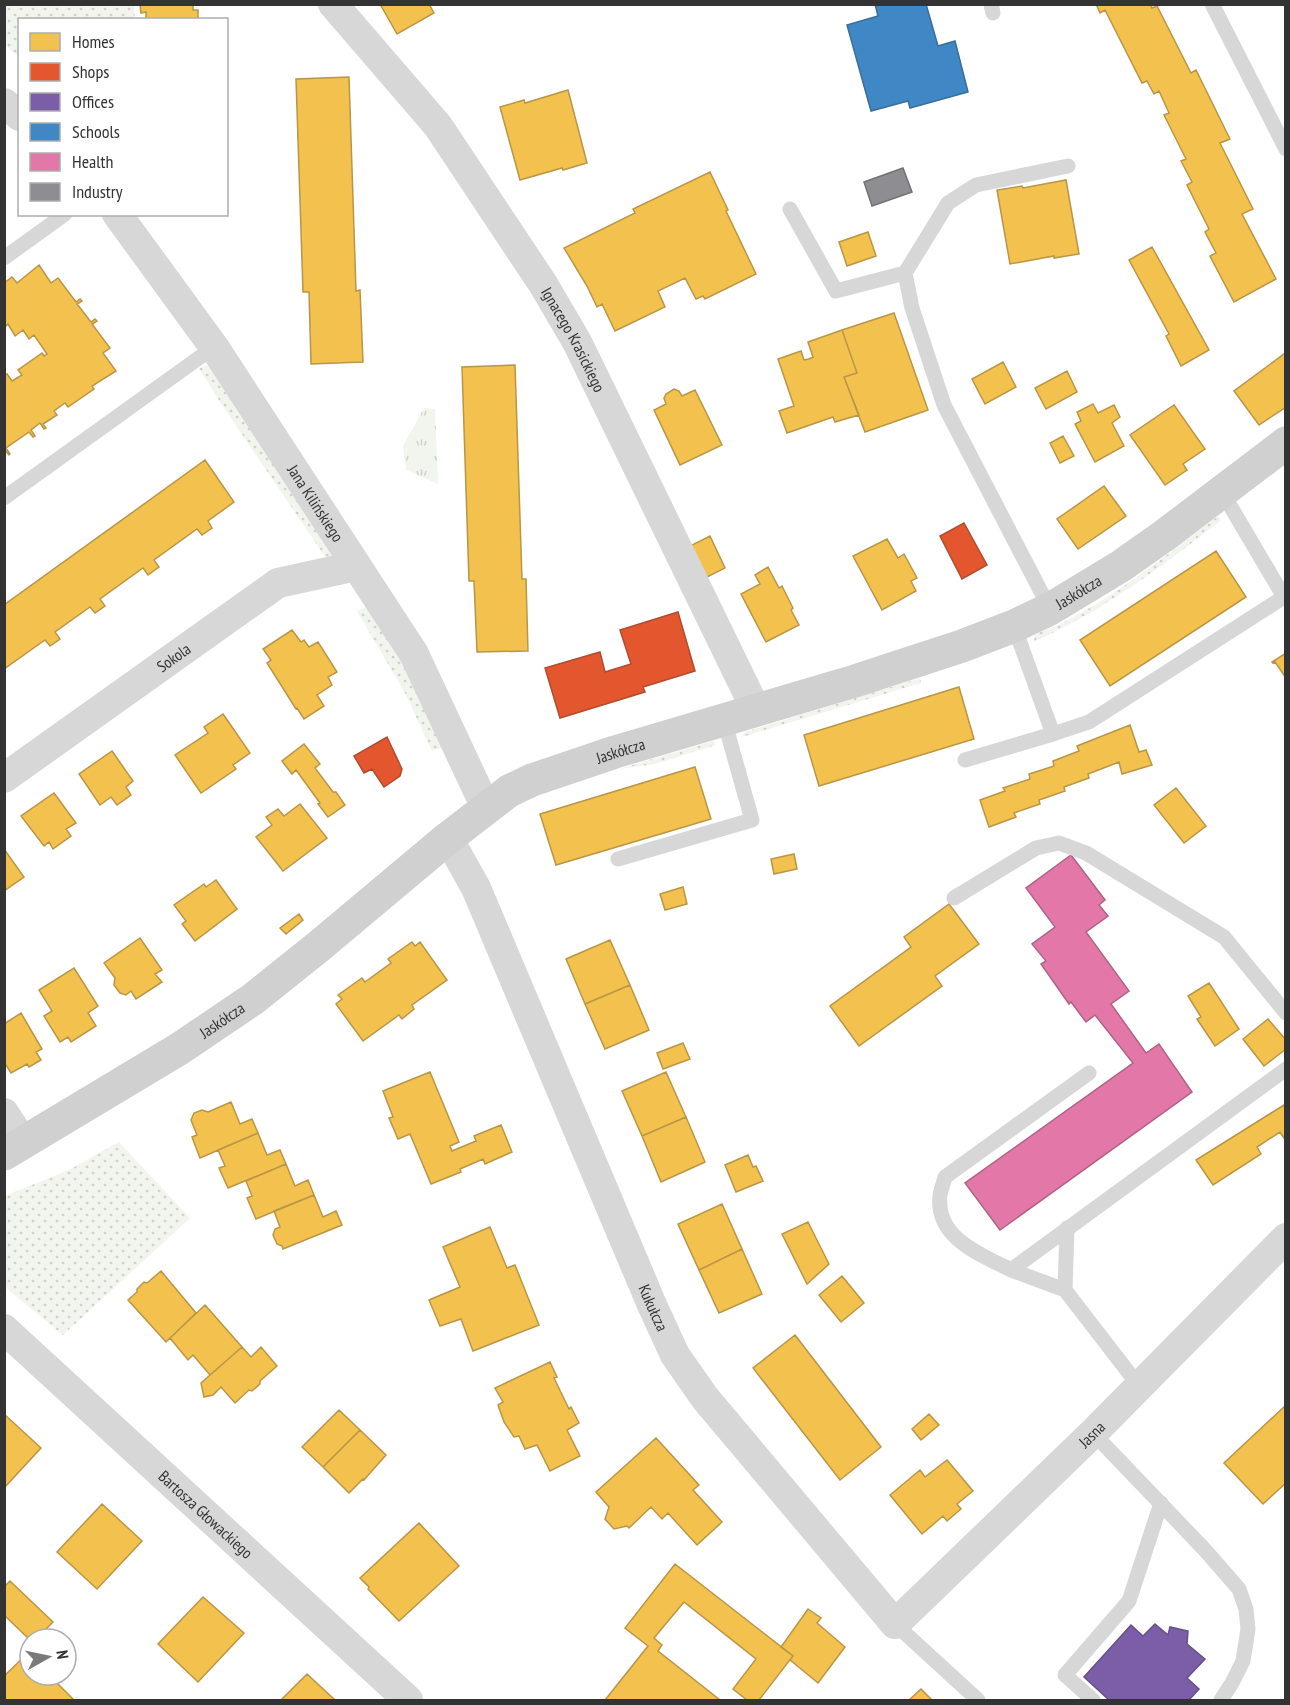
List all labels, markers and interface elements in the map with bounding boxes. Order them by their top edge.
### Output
legend [18,18,228,216]
text: Homes [72,30,115,53]
text: Shops [72,60,109,83]
text: Offices [72,90,114,113]
text: Schools [72,120,120,143]
text: Health [72,150,113,173]
text: Industry [72,180,123,203]
street label: Ignacego Krasickiego [537,283,610,395]
street label: Jana Kilińskiego [283,460,348,546]
street label: Jaskółcza [1051,570,1105,614]
street label: Sokola [153,639,194,676]
street label: Jaskółcza [592,734,647,768]
street label: Jaskółcza [195,998,248,1043]
street label: Kukułcza [634,1281,673,1334]
street label: Jasna [1074,1417,1109,1452]
street label: Bartosza Głowackiego [155,1466,257,1563]
north arrow [18,1627,78,1687]
text: N [52,1649,73,1660]

